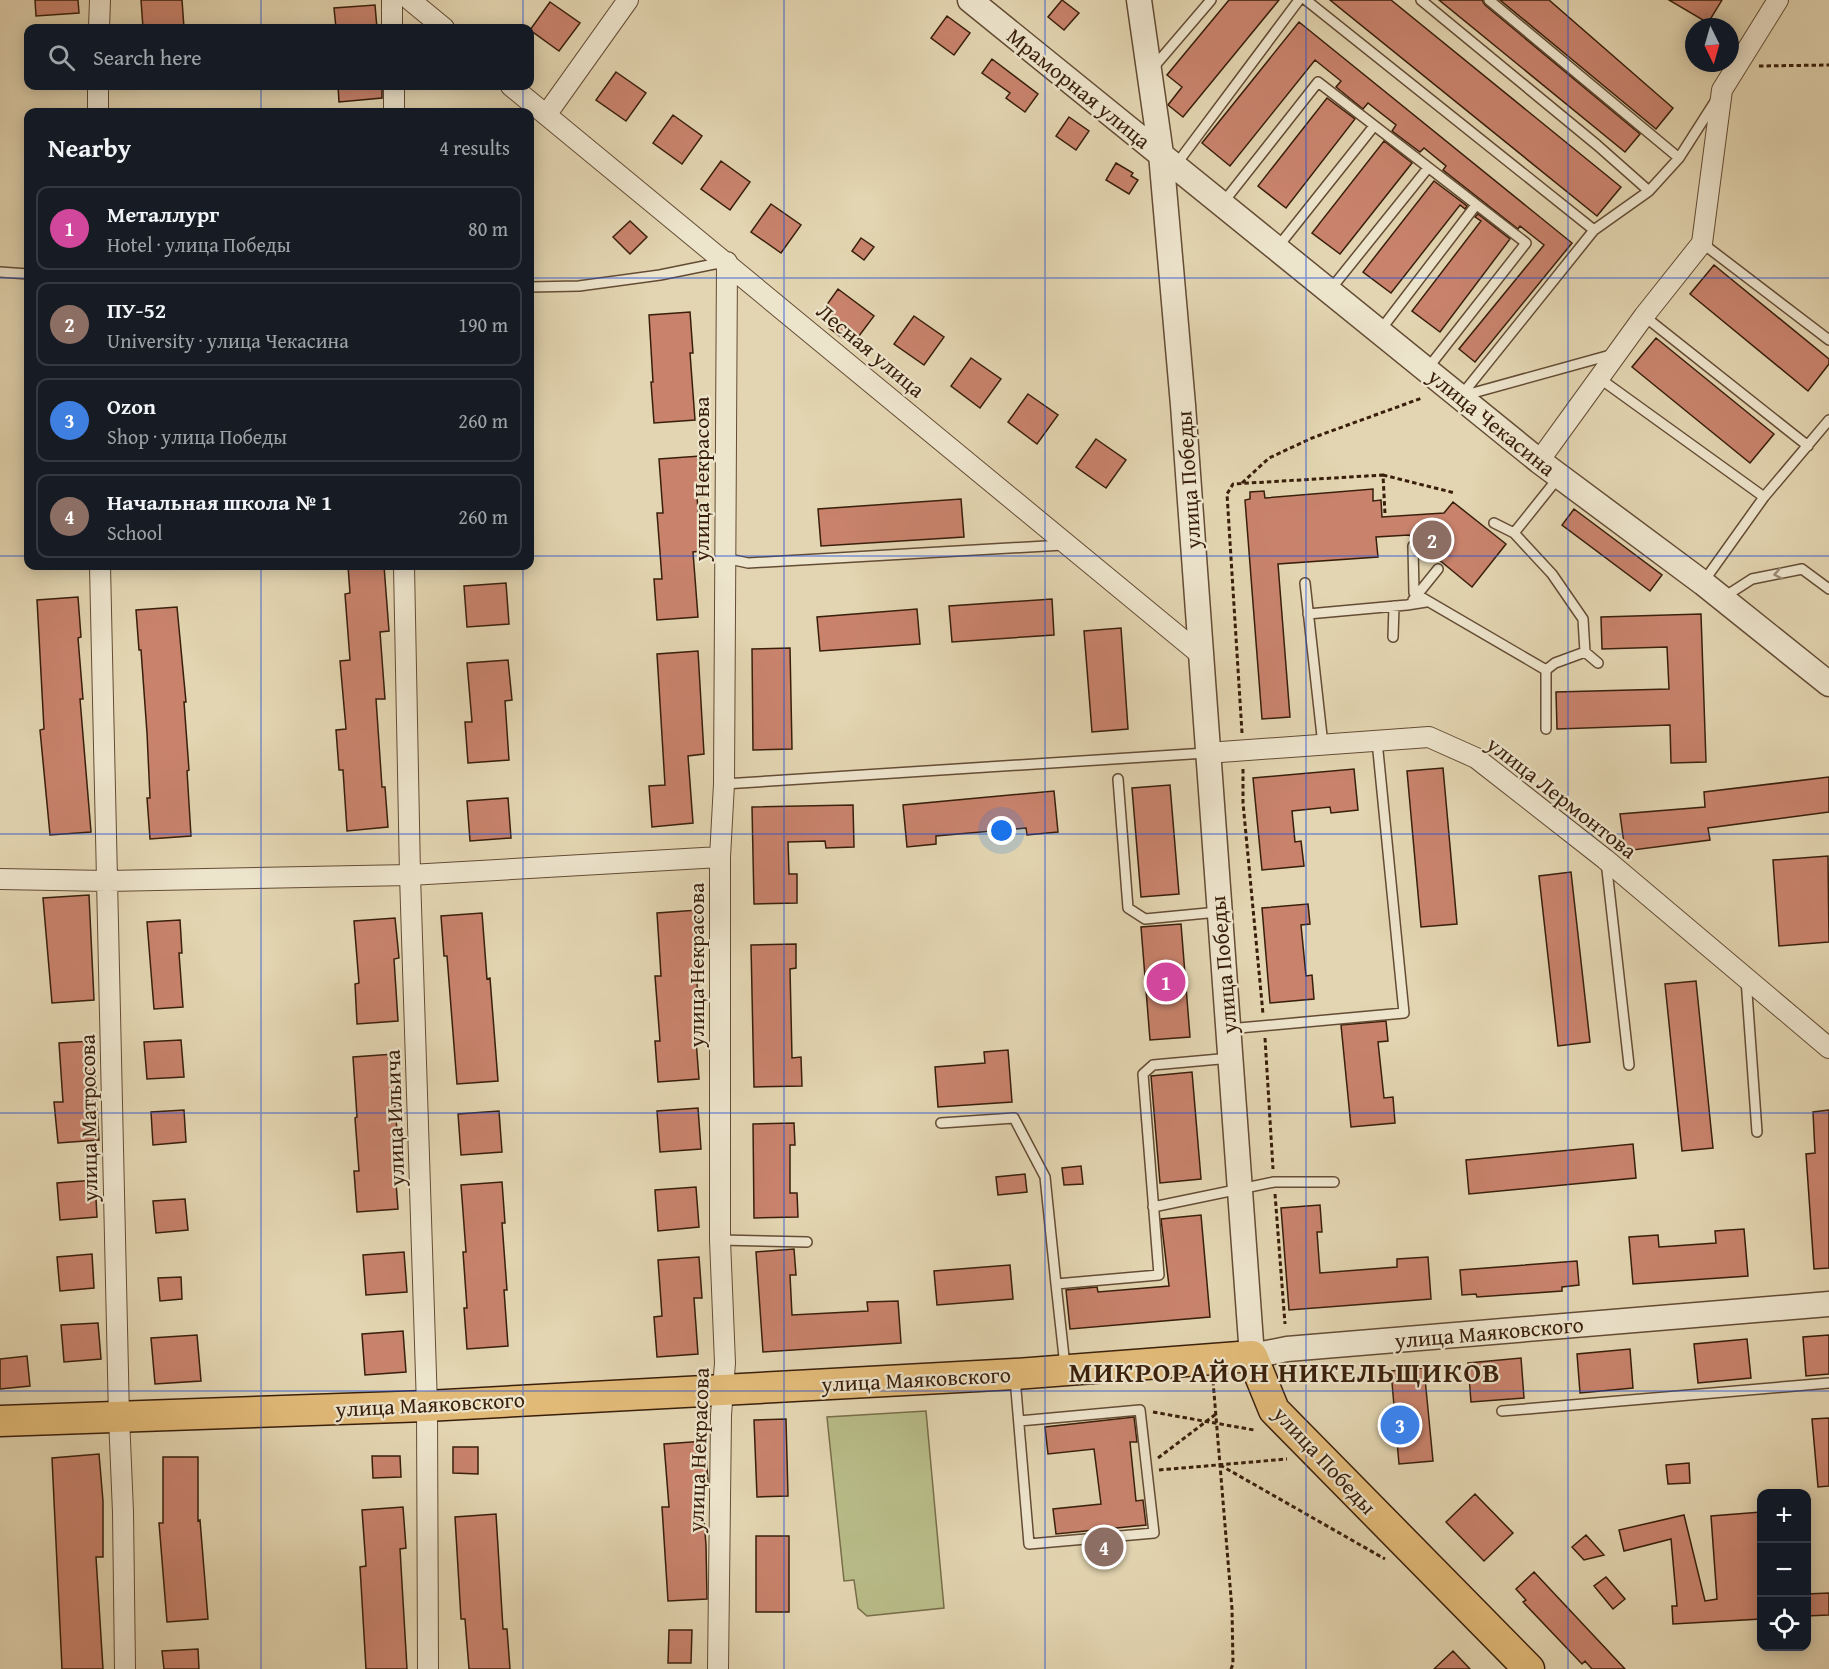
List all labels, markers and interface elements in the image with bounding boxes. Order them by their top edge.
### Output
north arrow [1685,18,1739,72]
street label: Мраморная улица [1000,20,1158,156]
search box [24,24,534,90]
icon: search [45,41,78,74]
text: Search here [93,41,202,73]
text: Nearby [48,128,131,167]
text: 4 results [439,133,510,162]
text: Металлург [107,198,219,230]
text: 1 [64,214,75,243]
text: 80 m [468,214,508,243]
text: Hotel · улица Победы [107,230,291,259]
text: ПУ-52 [107,294,166,326]
street label: Лесная улица [810,295,932,405]
text: 2 [64,310,75,339]
text: 190 m [458,310,508,339]
text: University · улица Чекасина [107,326,349,355]
street label: улица Чекасина [1421,360,1563,484]
text: Ozon [107,390,156,422]
street label: улица Некрасова [685,396,717,563]
text: 3 [64,406,75,435]
text: 260 m [458,406,508,435]
street label: улица Победы [1167,410,1209,551]
text: Shop · улица Победы [107,422,287,451]
text: Начальная школа № 1 [107,486,332,518]
text: 4 [64,502,75,531]
text: 260 m [458,502,508,531]
text: School [107,518,163,547]
pin: 2 [1412,518,1452,562]
one-way arrow [1773,567,1783,580]
street label: улица Лермонтова [1479,727,1644,866]
your location [987,816,1016,845]
street label: улица Некрасова [680,882,712,1049]
street label: улица Победы [1201,895,1245,1036]
pin: 1 [1146,960,1186,1004]
street label: улица Матросова [71,1033,105,1203]
street label: улица Ильича [376,1049,412,1188]
street label: улица Маяковского [1392,1308,1585,1356]
district label: МИКРОРАЙОН НИКЕЛЬЩИКОВ [1069,1351,1501,1392]
street label: улица Маяковского [819,1358,1012,1400]
street label: улица Некрасова [679,1366,717,1534]
street label: улица Маяковского [333,1383,526,1425]
street label: улица Победы [1265,1398,1384,1522]
pin: 3 [1380,1402,1420,1448]
map controls [1757,1489,1811,1651]
button: + [1757,1489,1811,1543]
pin: 4 [1084,1524,1124,1570]
button: − [1757,1543,1811,1597]
button: locate [1757,1597,1811,1651]

